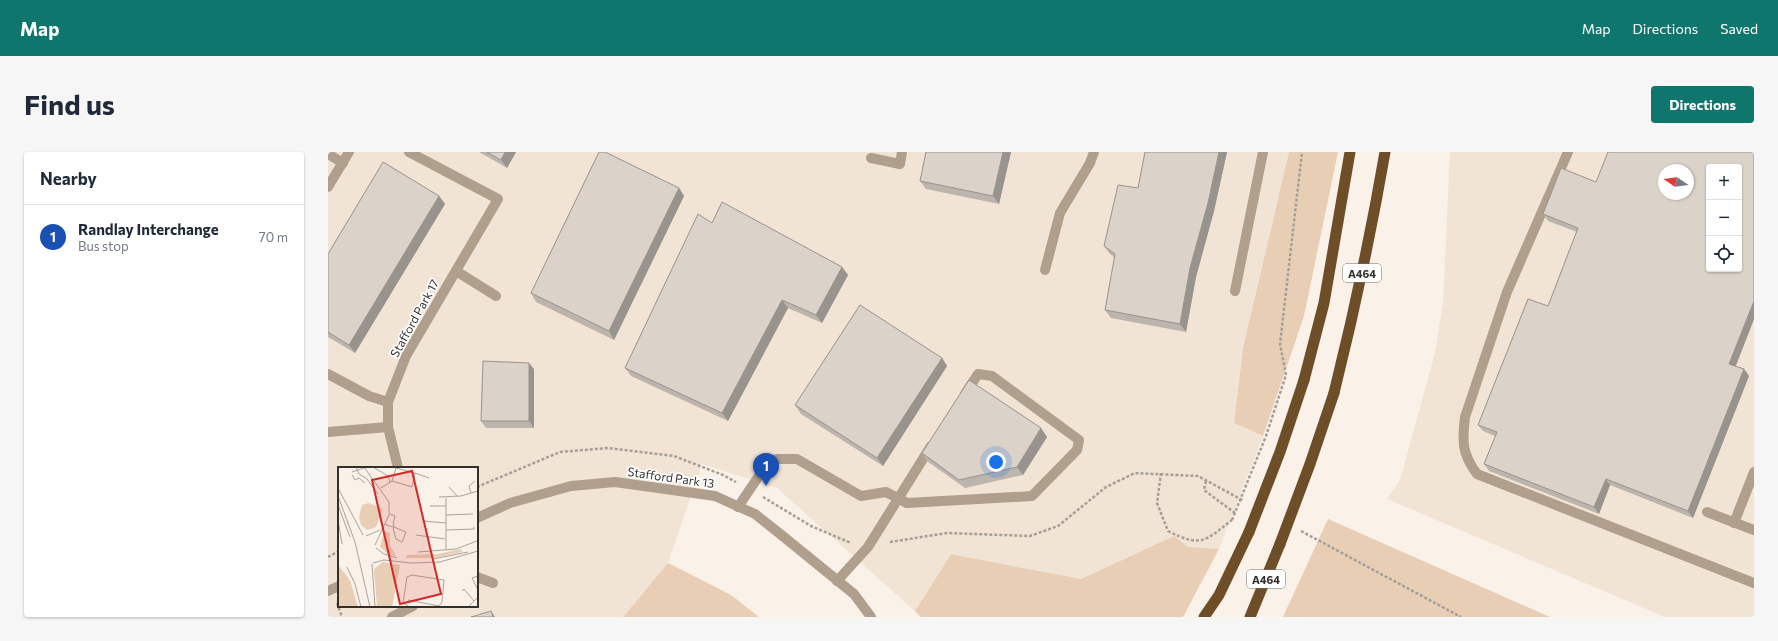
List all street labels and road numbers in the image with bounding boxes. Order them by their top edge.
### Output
road number: A464 [1343,264,1381,282]
street label: Stafford Park 17 [387,277,441,359]
street label: Stafford Park 13 [627,464,715,490]
road number: A464 [1247,570,1285,588]

